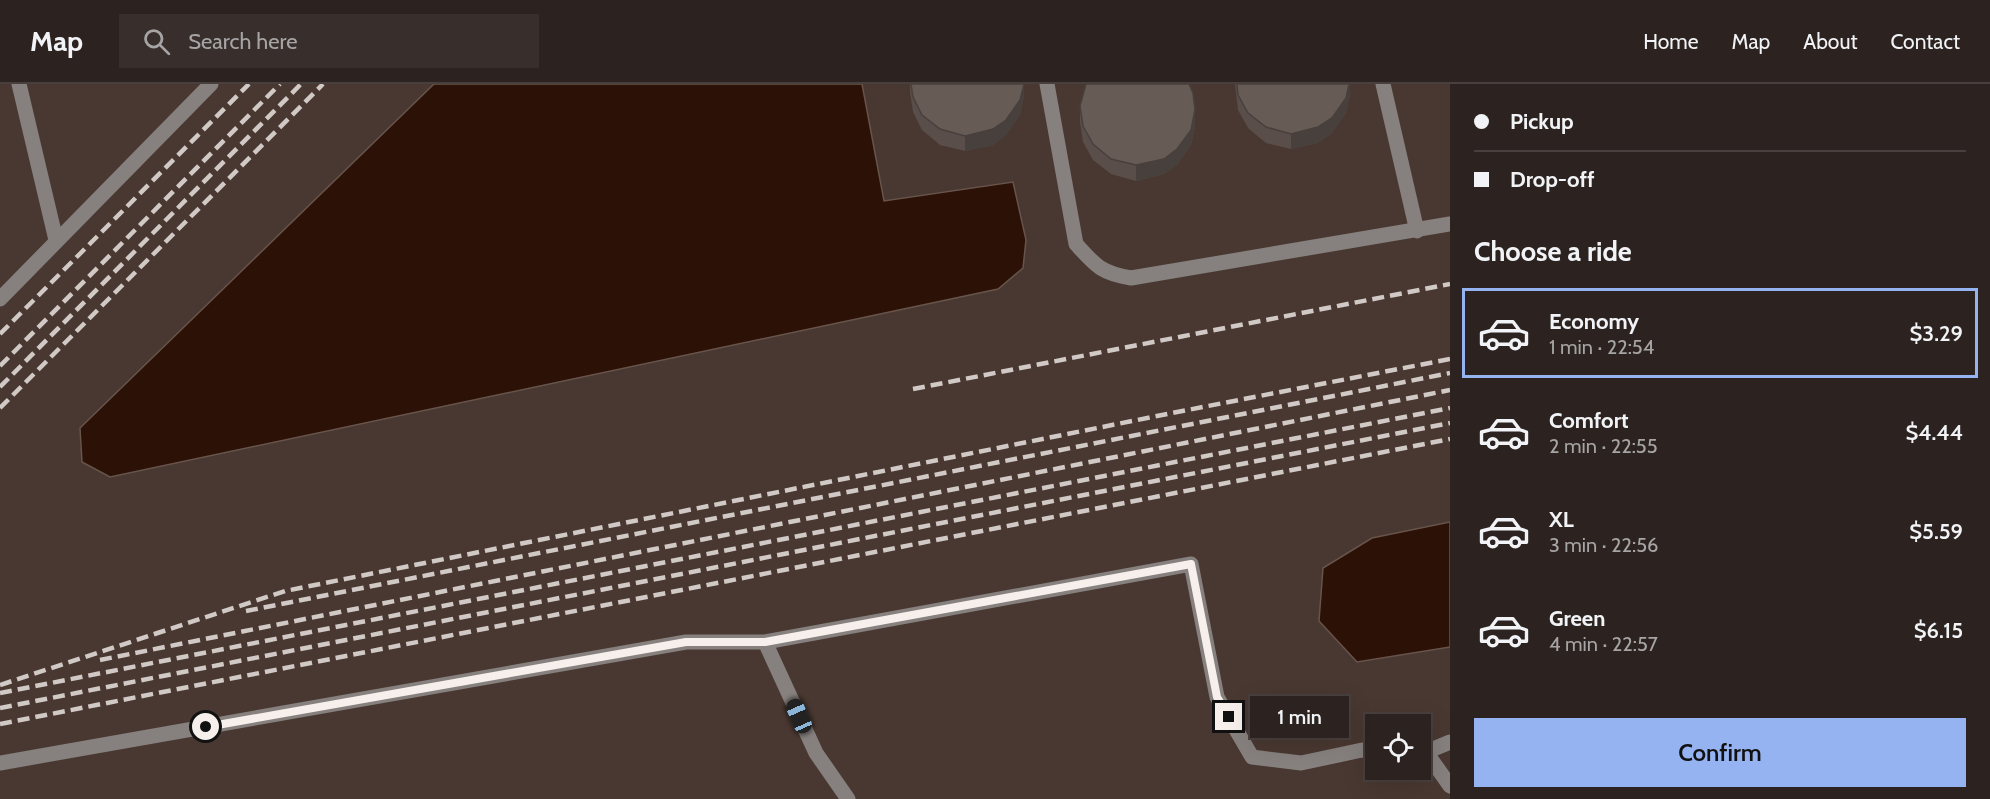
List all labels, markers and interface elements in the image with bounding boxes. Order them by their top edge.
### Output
search box [119,14,539,68]
text: Map [30,24,83,58]
icon: search [140,25,173,58]
text: Search here [188,28,297,55]
text: Home [1643,29,1699,54]
text: Map [1732,29,1770,54]
text: About [1803,29,1857,54]
text: Contact [1890,29,1960,54]
text: Pickup [1510,108,1574,135]
text: Drop-off [1510,166,1594,193]
text: Choose a ride [1474,235,1632,268]
icon: car [1477,306,1531,360]
text: Economy [1549,308,1639,335]
text: $3.29 [1910,320,1963,347]
text: 1 min · 22:54 [1549,335,1654,359]
icon: car [1477,405,1531,459]
text: Comfort [1549,407,1628,434]
text: $4.44 [1906,419,1963,446]
text: 2 min · 22:55 [1549,434,1657,458]
icon: car [1477,504,1531,558]
text: XL [1549,506,1574,533]
text: $5.59 [1909,518,1963,545]
text: 3 min · 22:56 [1549,533,1658,557]
icon: car [1477,603,1531,657]
text: Green [1549,605,1605,632]
text: $6.15 [1914,617,1963,644]
text: 4 min · 22:57 [1549,632,1658,656]
car [783,696,815,736]
callout: 1 min [1250,696,1349,738]
route end [1215,703,1242,730]
text: 1 min [1277,705,1322,729]
route start [192,713,219,740]
map controls [1365,714,1431,780]
button: locate [1365,714,1431,780]
button: Confirm [1474,718,1966,787]

